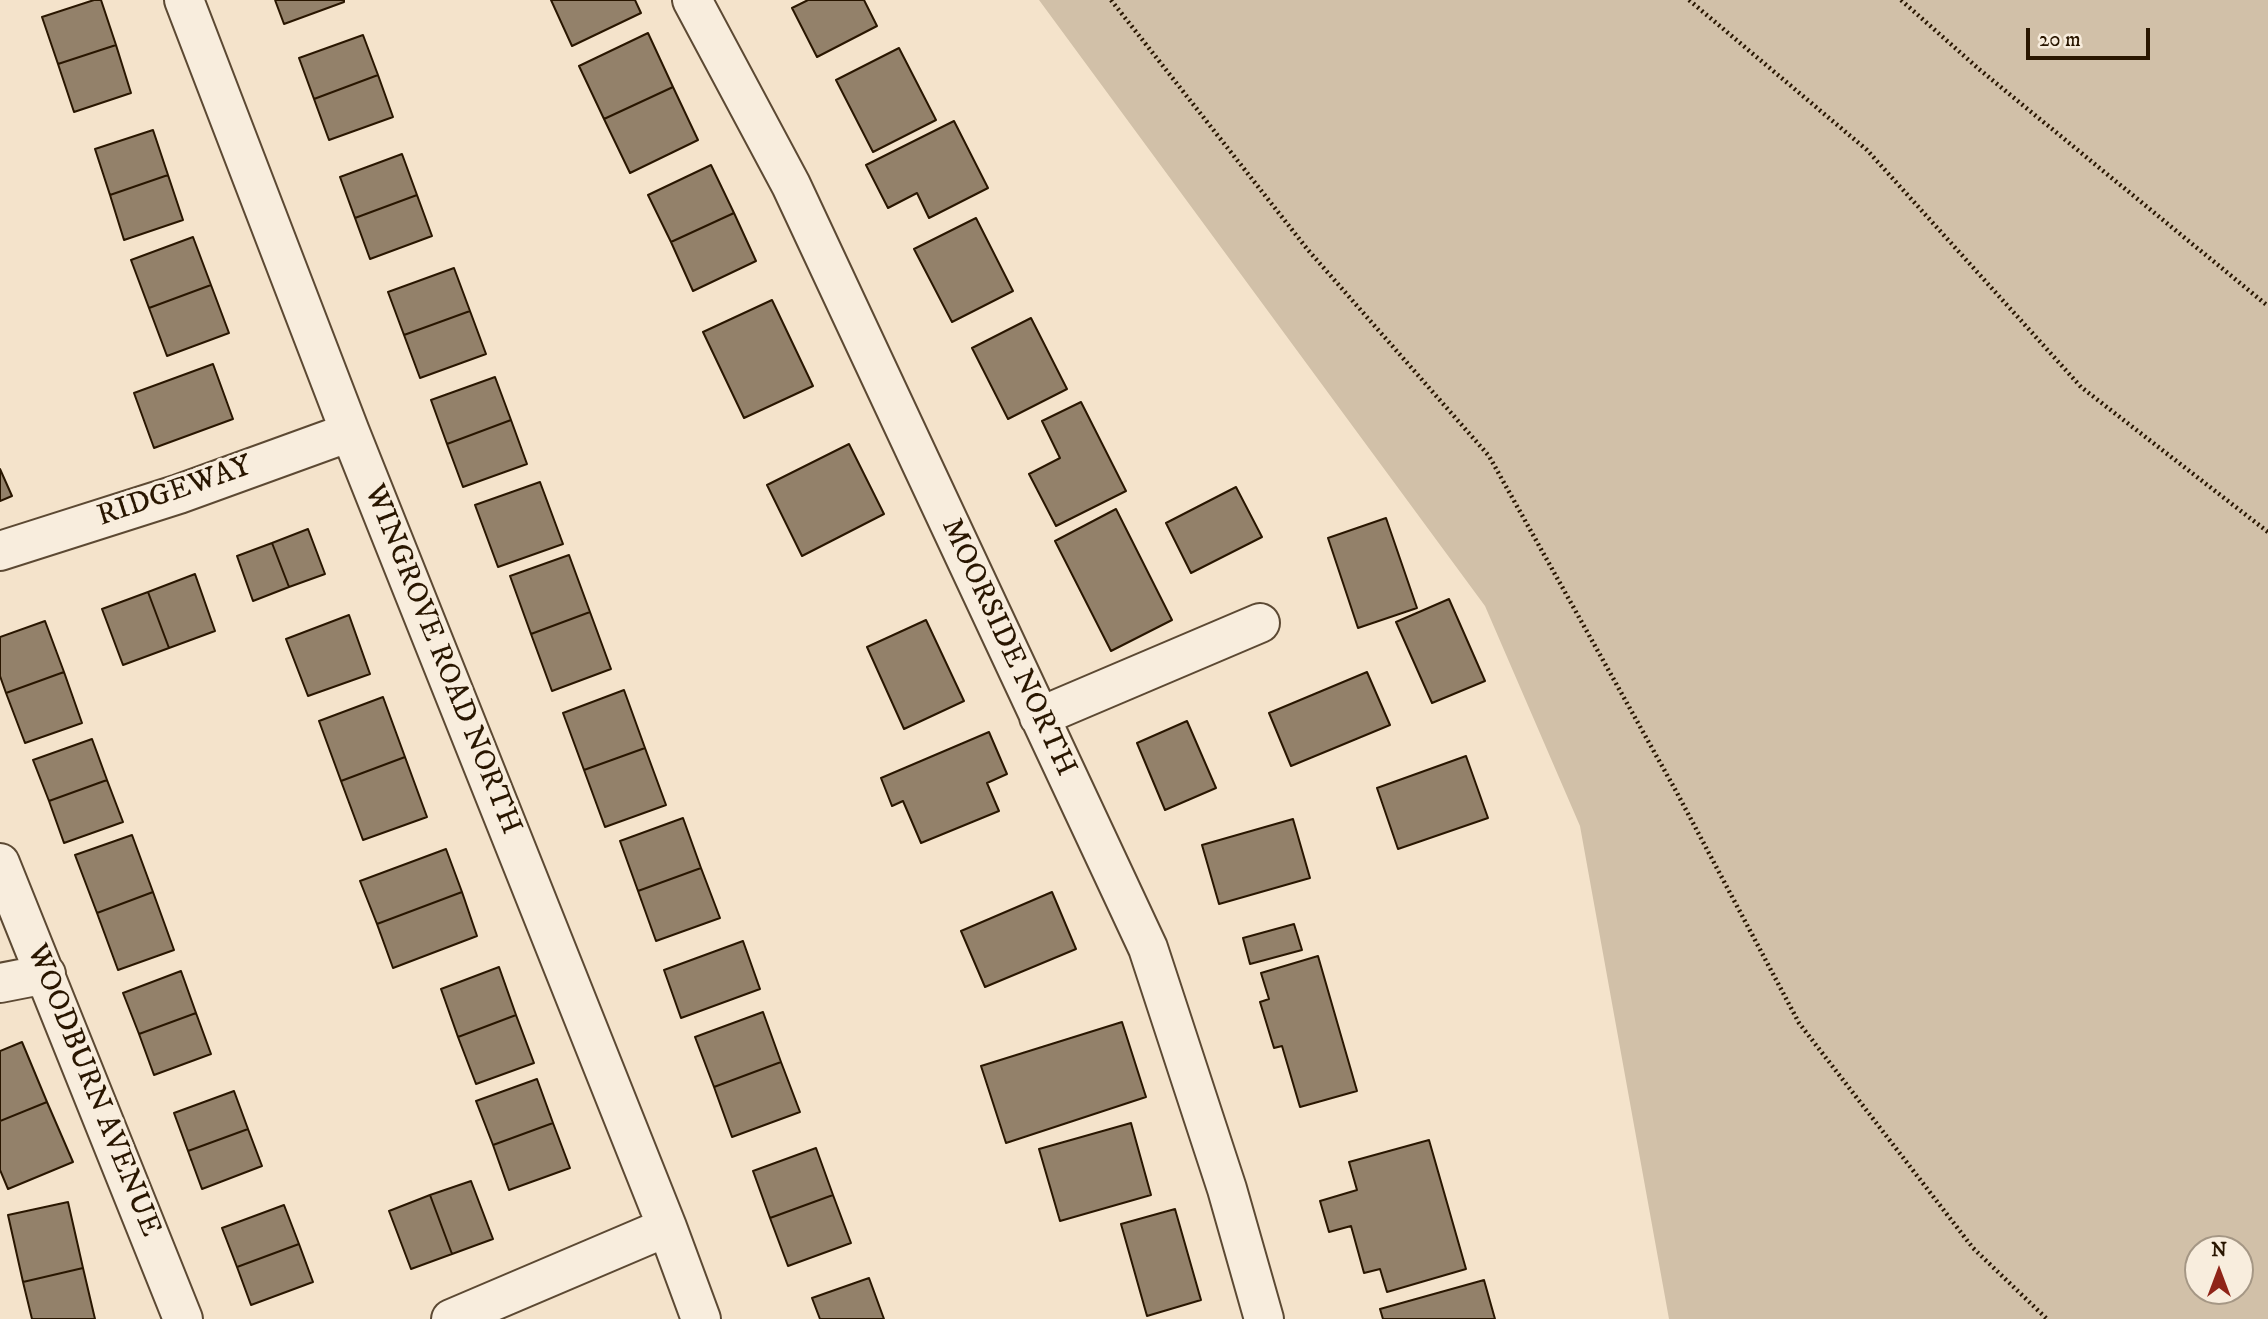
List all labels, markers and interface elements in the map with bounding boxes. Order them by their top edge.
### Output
scale bar [2030,14,2154,58]
text: 20 m [2039,27,2081,53]
street label: RIDGEWAY [93,450,257,536]
street label: WINGROVE ROAD NORTH [354,480,528,840]
street label: MOORSIDE NORTH [931,513,1083,783]
street label: WOODBURN AVENUE [17,940,167,1242]
north arrow [2184,1235,2254,1305]
text: N [2211,1239,2227,1262]

